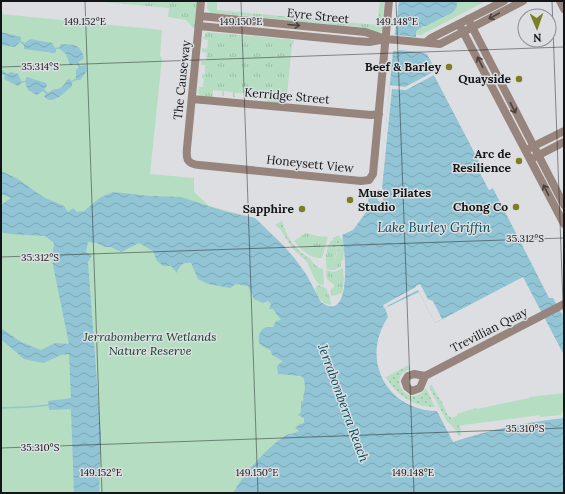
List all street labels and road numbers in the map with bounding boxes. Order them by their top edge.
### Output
street label: Eyre Street [286,5,350,26]
street label: The Causeway [170,39,193,121]
street label: Kerridge Street [244,84,331,107]
street label: Honeysett View [266,151,355,176]
street label: Trevillian Quay [448,303,530,355]

